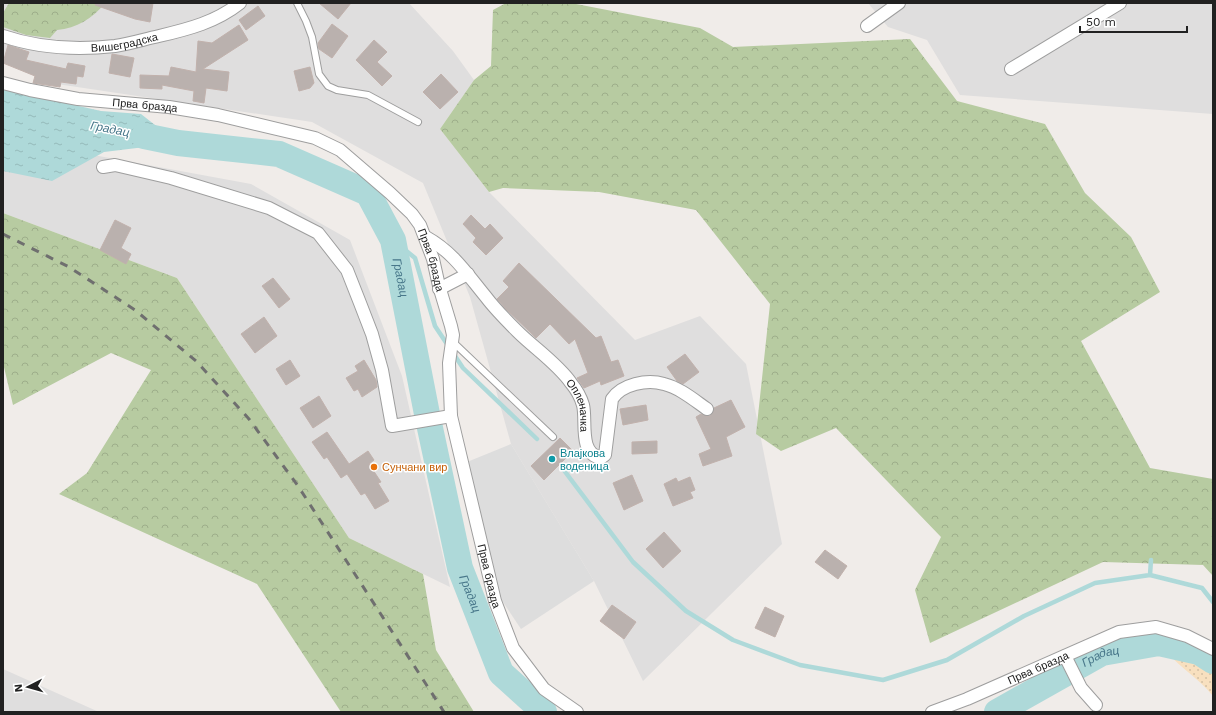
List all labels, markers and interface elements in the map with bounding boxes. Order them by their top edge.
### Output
scale bar [1080,8,1187,34]
text: 50 m [1086,15,1116,29]
street label: Вишеградска [91,30,160,55]
street label: Прва бразда [112,96,179,115]
water label: Градац [89,118,131,140]
street label: Прва бразда [415,227,447,294]
water label: Градац [390,257,411,298]
street label: Опленачка [563,376,591,433]
place label: Влајкова воденица [560,447,610,473]
marker: Влајкова воденица [547,454,557,464]
place label: Сунчани вир [382,461,447,474]
marker: Сунчани вир [369,462,379,472]
street label: Прва бразда [475,543,503,611]
water label: Градац [456,573,484,615]
water label: Градац [1079,643,1120,670]
street label: Прва бразда [1006,649,1072,687]
north arrow [8,667,48,707]
text: N [12,683,25,693]

